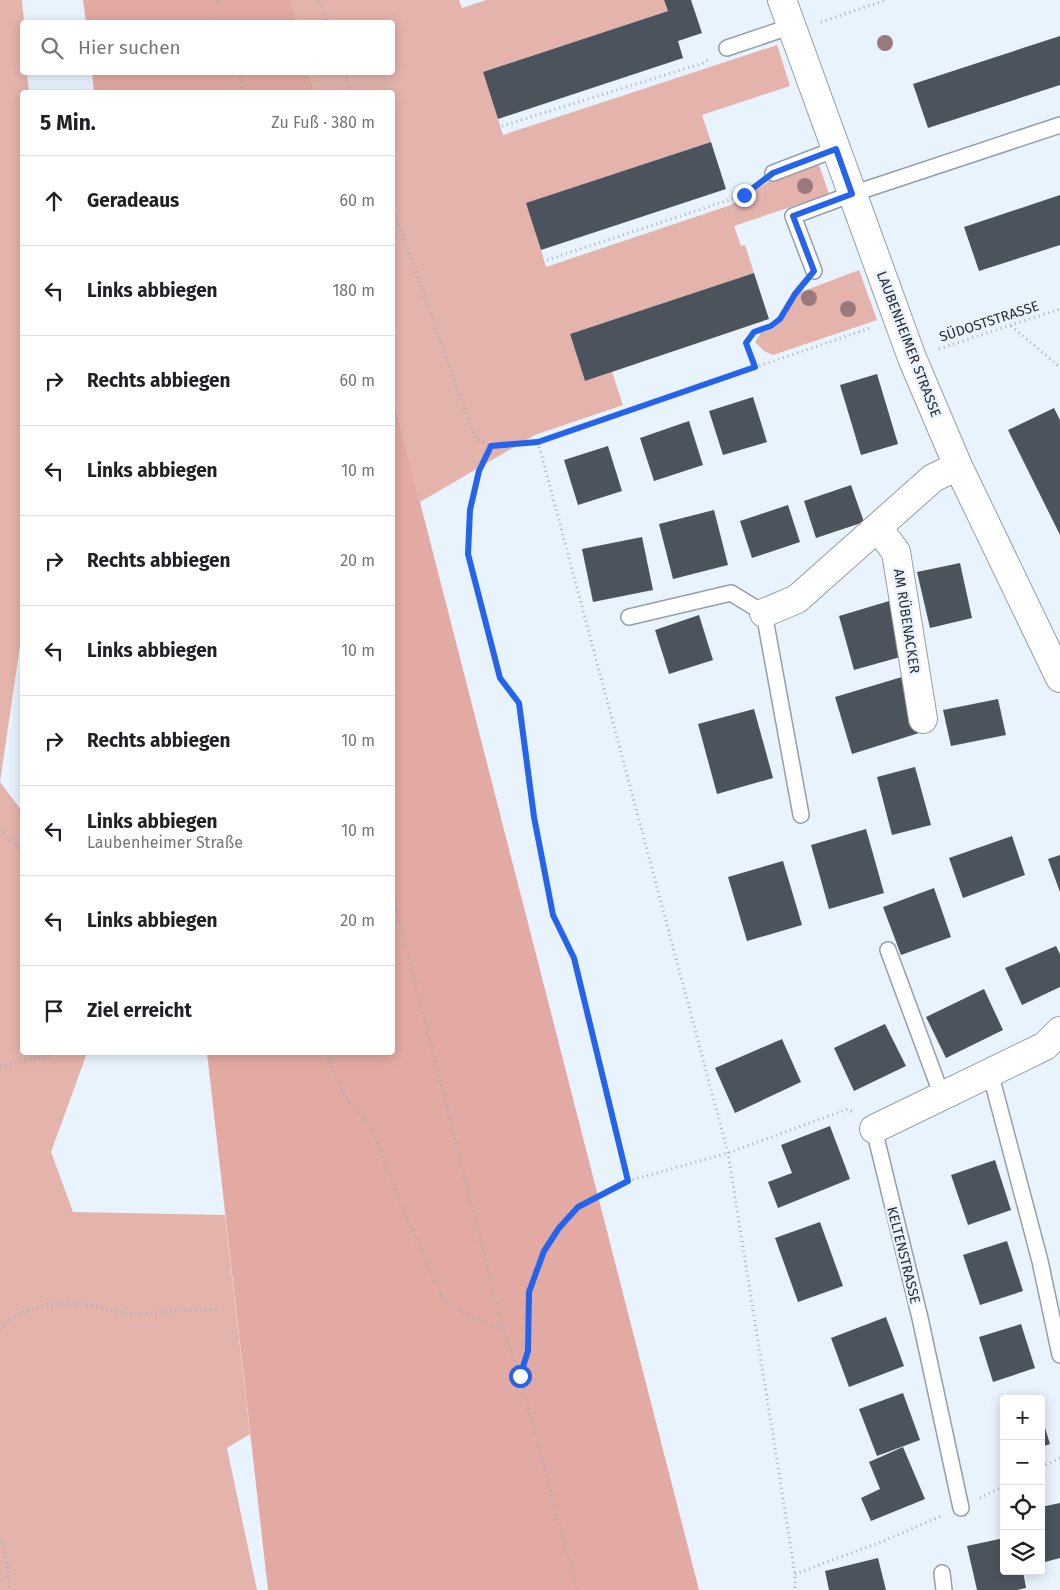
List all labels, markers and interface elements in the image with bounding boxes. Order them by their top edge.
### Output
search box [20,20,395,75]
icon: search [38,34,66,62]
text: Hier suchen [78,36,181,59]
text: 5 Min. [40,110,96,136]
text: Zu Fuß · 380 m [271,113,375,132]
route end [733,184,756,207]
icon: ahead [40,187,68,215]
text: Geradeaus [87,189,179,212]
text: 60 m [340,191,375,210]
street label: LAUBENHEIMER STRASSE [873,269,944,420]
icon: left [40,277,68,305]
text: Links abbiegen [87,279,218,302]
text: 180 m [332,281,375,300]
street label: SÜDOSTSTRASSE [937,296,1041,346]
icon: right [40,367,68,395]
text: Rechts abbiegen [87,369,230,392]
text: 60 m [340,371,375,390]
icon: left [40,457,68,485]
text: Links abbiegen [87,459,218,482]
text: 10 m [341,461,375,480]
icon: right [40,547,68,575]
text: Rechts abbiegen [87,549,230,572]
text: 20 m [340,551,375,570]
street label: AM RÜBENACKER [890,567,924,675]
icon: left [40,637,68,665]
text: Links abbiegen [87,639,218,662]
text: 10 m [341,641,375,660]
icon: right [40,727,68,755]
text: Rechts abbiegen [87,729,230,752]
text: 10 m [341,731,375,750]
text: Links abbiegen [87,810,218,833]
icon: left [40,817,68,845]
text: 10 m [341,821,375,840]
text: Laubenheimer Straße [87,833,243,852]
icon: left [40,907,68,935]
text: Links abbiegen [87,909,218,932]
text: 20 m [340,911,375,930]
icon: arrive [40,997,68,1025]
text: Ziel erreicht [87,999,192,1022]
street label: KELTENSTRASSE [883,1205,924,1305]
route start [509,1365,532,1388]
map controls [1000,1395,1045,1575]
button: + [1000,1395,1045,1440]
button: − [1000,1440,1045,1485]
button: locate [1000,1485,1045,1530]
button: layers [1000,1530,1045,1575]

